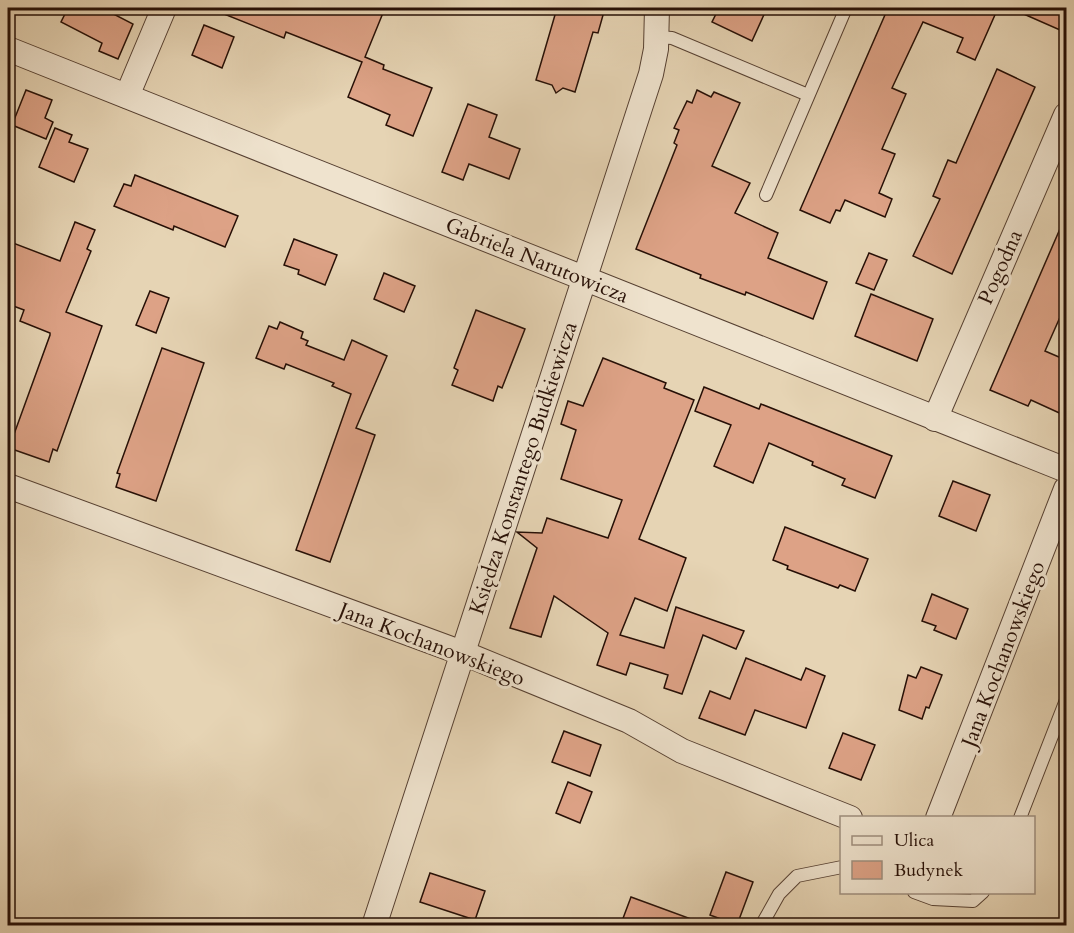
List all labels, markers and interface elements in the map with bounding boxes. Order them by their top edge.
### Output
street label: Gabriela Narutowicza [441,210,633,310]
street label: Pogodna [971,225,1030,309]
street label: Księdza Konstantego Budkiewicza [462,318,585,618]
street label: Jana Kochanowskiego [954,557,1052,754]
street label: Jana Kochanowskiego [332,595,529,693]
legend [840,816,1035,894]
text: Ulica [894,828,935,853]
text: Budynek [894,858,964,883]

